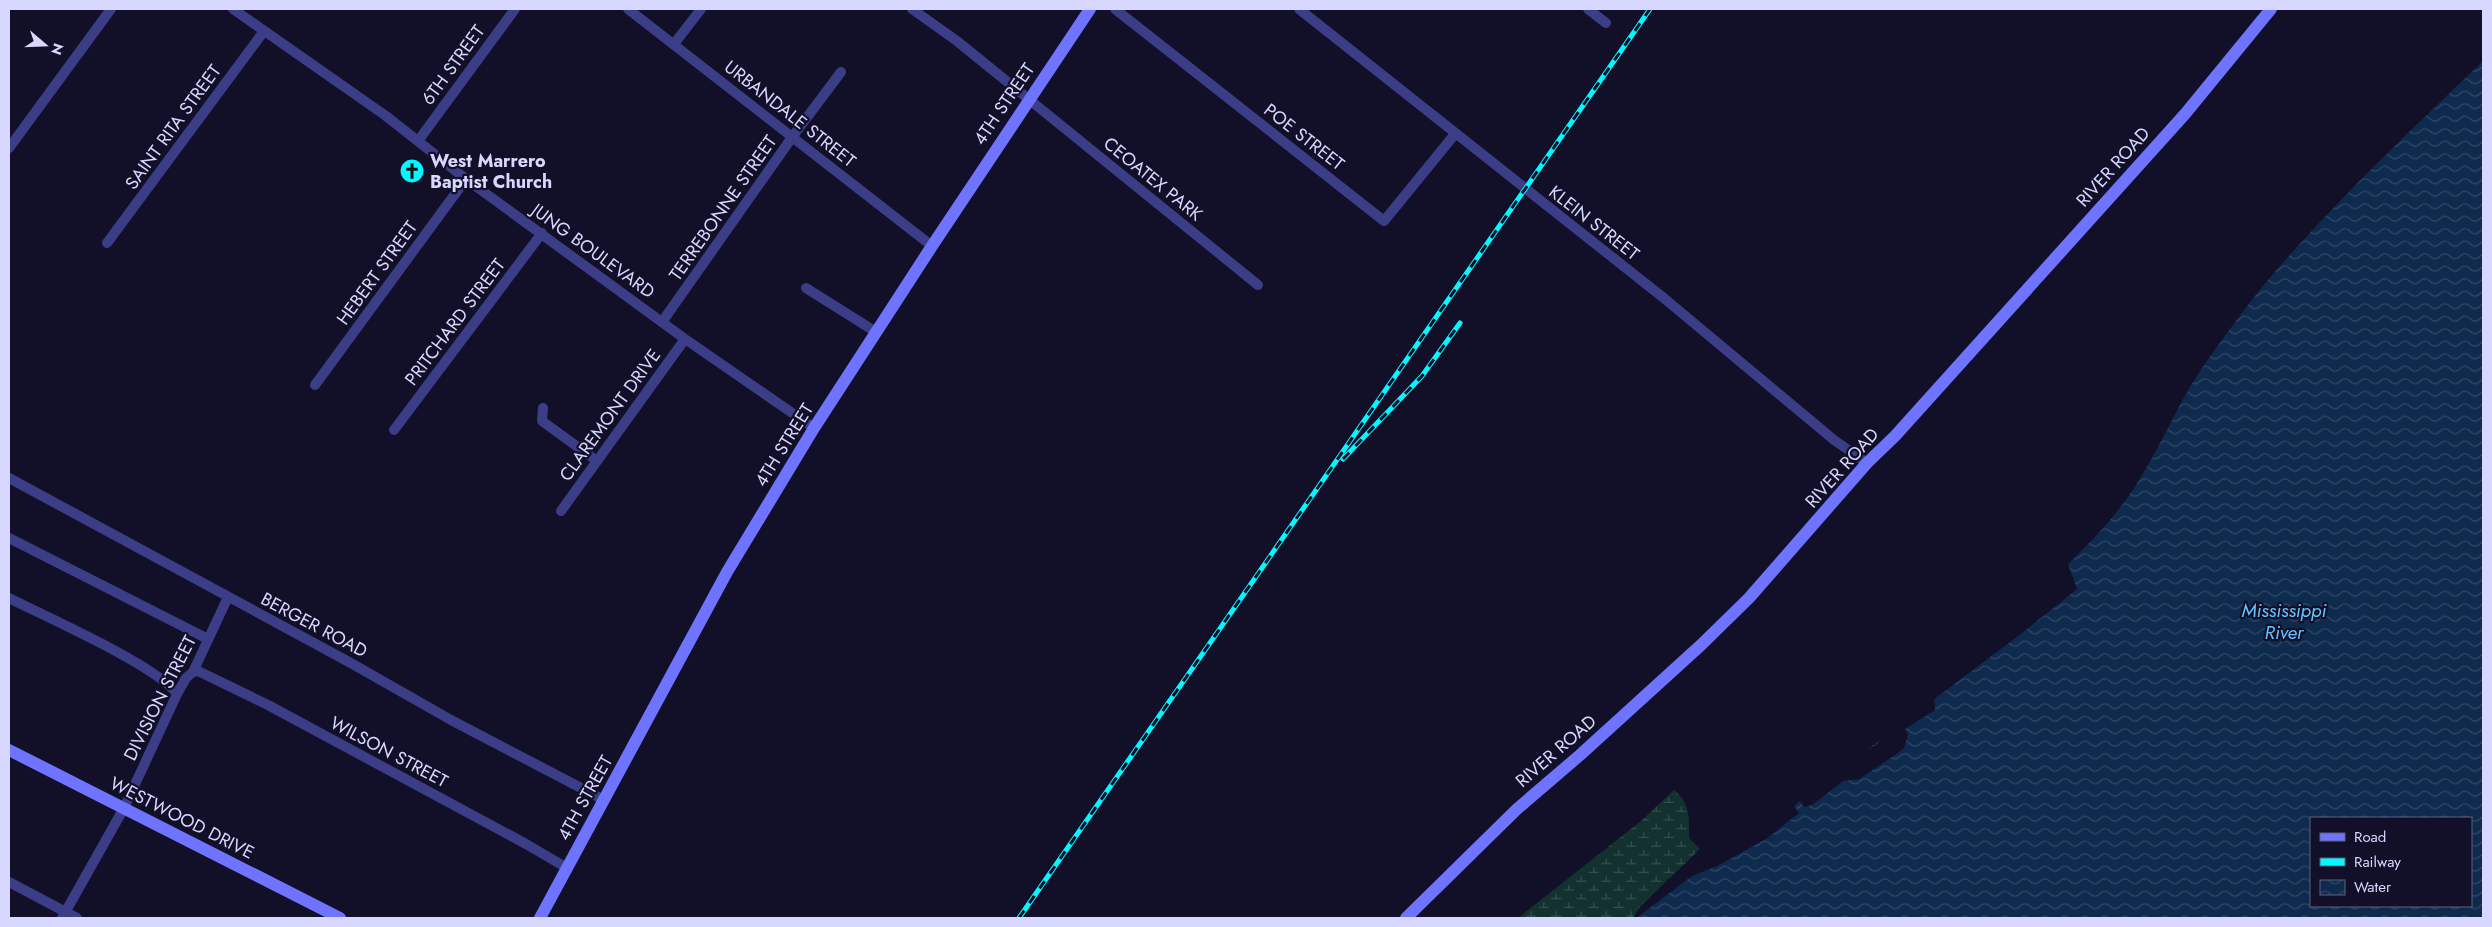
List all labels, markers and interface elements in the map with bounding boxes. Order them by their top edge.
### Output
street label: 6TH STREET [415,19,491,110]
north arrow [20,20,70,70]
text: N [46,41,69,58]
street label: URBANDALE STREET [719,54,862,174]
street label: 4TH STREET [967,57,1041,150]
street label: SAINT RITA STREET [119,59,228,195]
street label: POE STREET [1258,97,1350,177]
street label: RIVER ROAD [2070,121,2156,213]
street label: TERREBONNE STREET [663,129,783,286]
street label: CEOATEX PARK [1098,131,1209,228]
place label: West Marrero Baptist Church [430,148,552,195]
church icon: West Marrero Baptist Church [399,158,425,184]
street label: KLEIN STREET [1543,179,1645,267]
street label: JUNG BOULEVARD [524,196,660,305]
street label: HEBERT STREET [330,215,424,330]
street label: PRITCHARD STREET [399,253,512,391]
street label: CLAREMONT DRIVE [553,344,667,486]
street label: 4TH STREET [748,398,820,492]
street label: RIVER ROAD [1799,422,1885,514]
street label: BERGER ROAD [256,586,372,664]
water label: Mississippi River [2242,597,2328,646]
street label: DIVISION STREET [117,630,203,765]
street label: RIVER ROAD [1510,709,1602,793]
street label: WILSON STREET [325,710,453,794]
street label: 4TH STREET [551,750,619,845]
street label: WESTWOOD DRIVE [105,770,259,866]
legend [2310,817,2472,907]
text: Road [2354,826,2386,848]
text: Railway [2354,851,2401,873]
text: Water [2354,876,2392,898]

